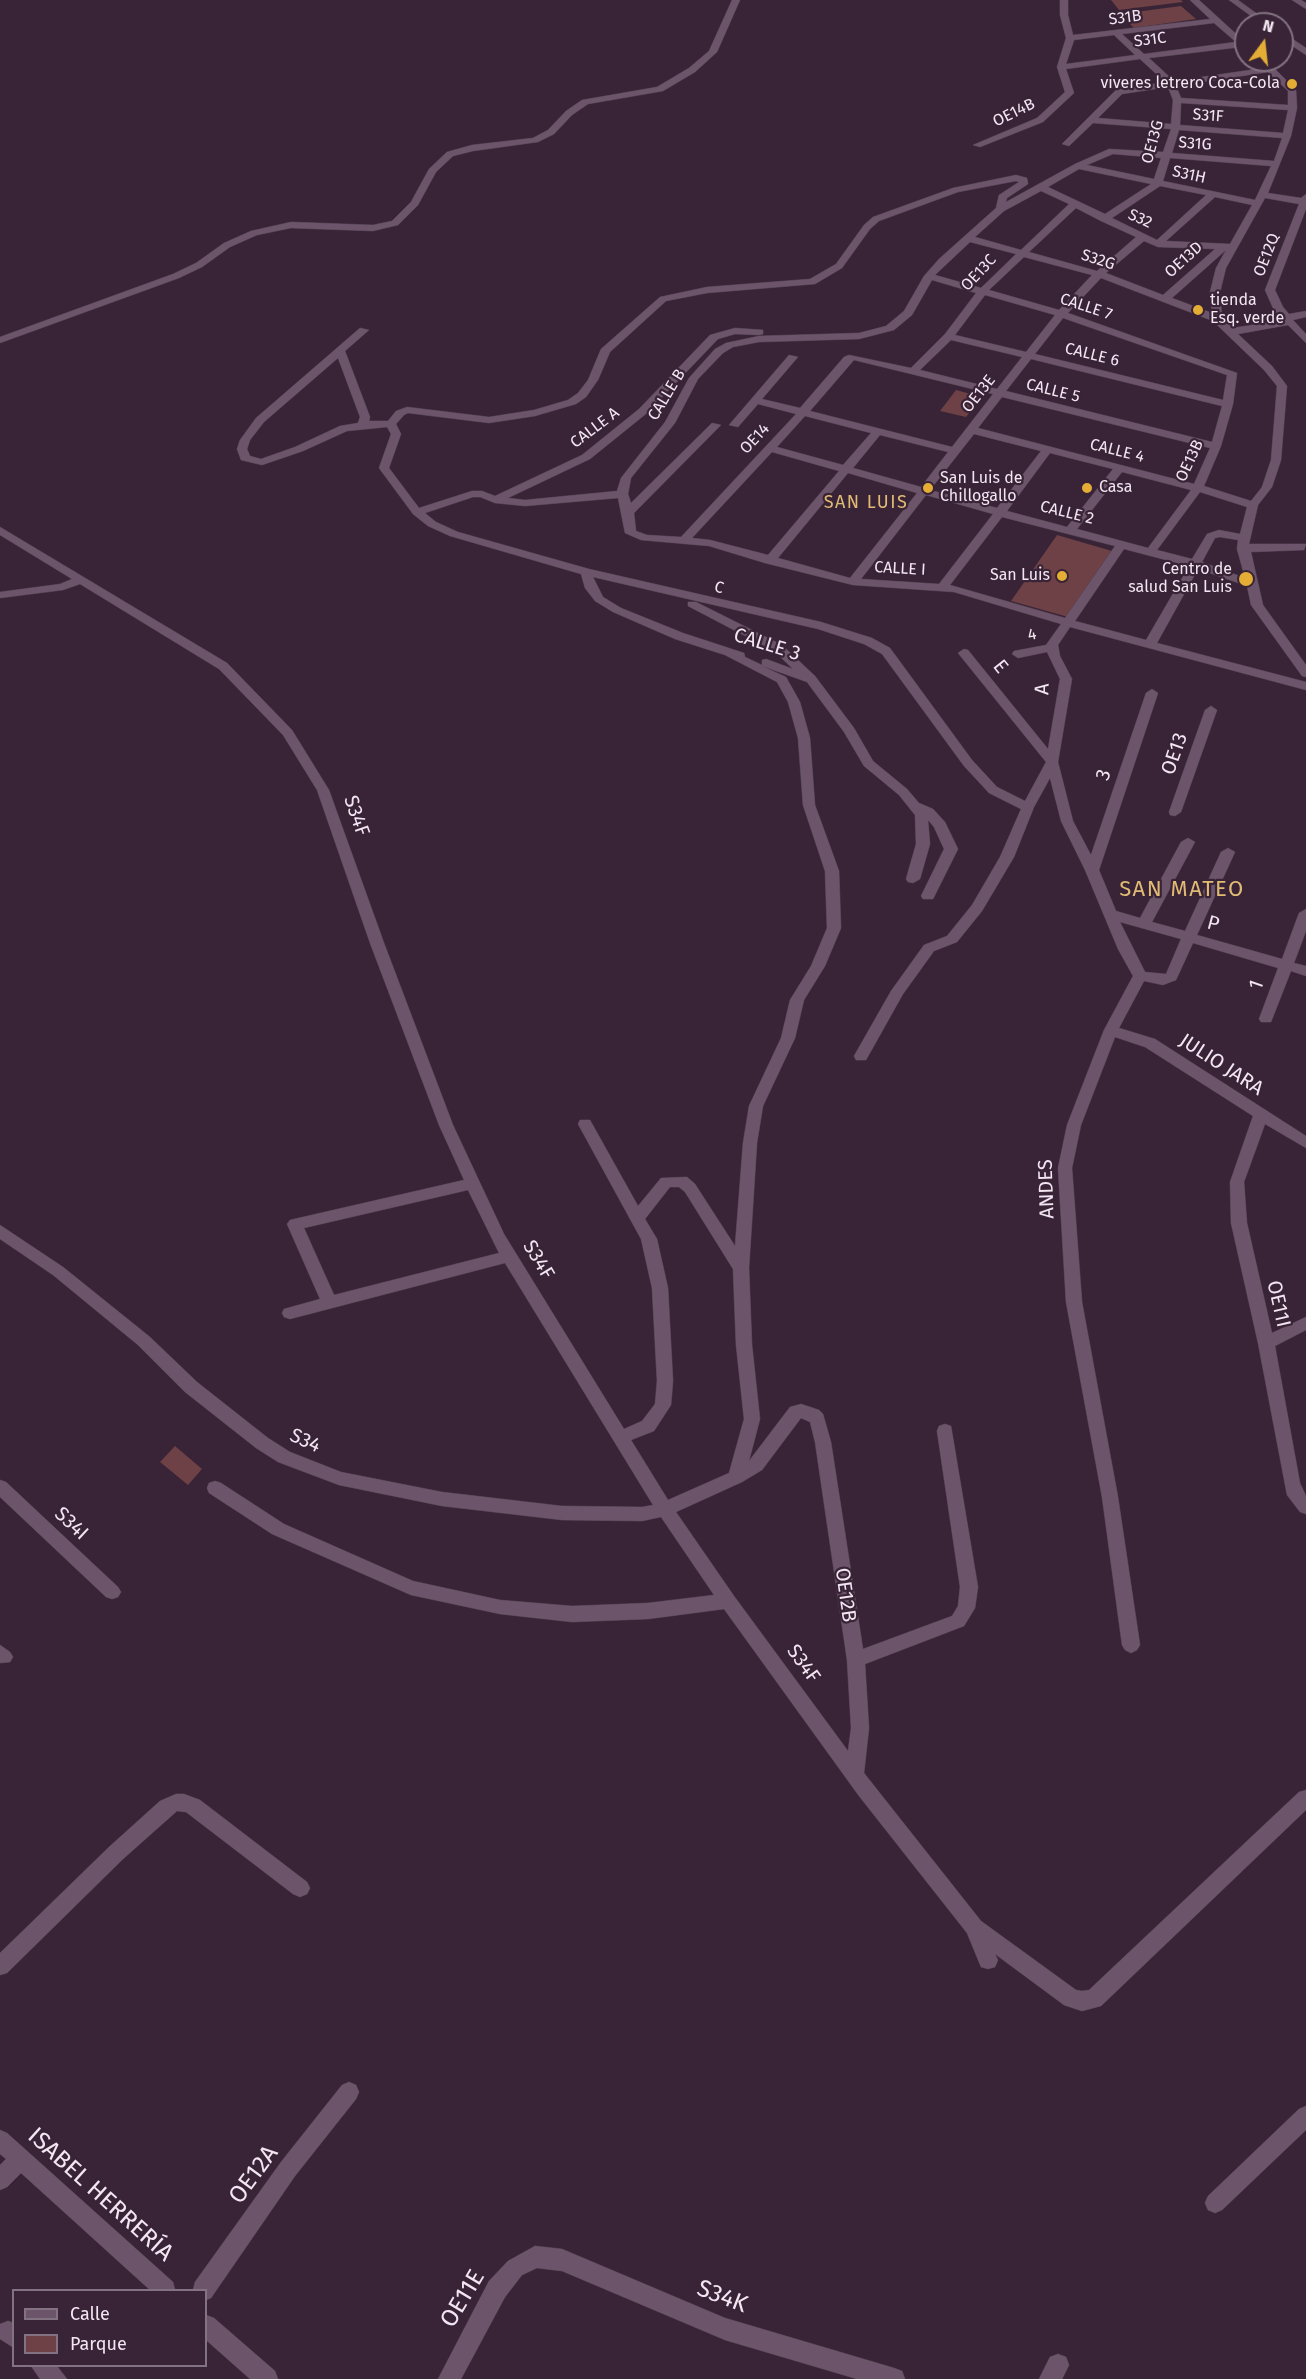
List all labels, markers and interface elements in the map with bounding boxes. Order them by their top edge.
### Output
street label: S31B [1107,6,1143,30]
north arrow [1234,12,1294,72]
text: N [1261,16,1276,37]
street label: S31C [1133,29,1167,51]
place label: viveres letrero Coca-Cola [1100,74,1280,94]
marker: viveres letrero Coca-Cola [1285,77,1299,91]
street label: OE14B [990,95,1038,131]
street label: S31F [1192,105,1224,127]
street label: OE13G [1138,118,1168,166]
street label: S31G [1178,133,1212,155]
street label: S31H [1170,162,1208,188]
street label: S32 [1125,205,1155,233]
street label: OE12Q [1250,231,1284,279]
street label: OE13D [1161,238,1207,282]
street label: S32G [1079,246,1117,274]
street label: OE13C [957,251,1001,295]
street label: CALLE 7 [1057,290,1115,324]
place label: tienda Esq. verde [1210,291,1284,329]
marker: tienda Esq. verde [1191,303,1205,317]
street label: CALLE 6 [1063,339,1121,371]
street label: CALLE B [644,366,690,424]
street label: OE13E [958,371,1000,417]
street label: CALLE 5 [1024,375,1082,407]
street label: CALLE A [567,403,623,453]
street label: OE14 [736,420,774,458]
street label: CALLE 4 [1088,435,1146,467]
street label: OE13B [1172,437,1208,485]
place label: San Luis de Chillogallo [940,469,1023,507]
place label: Casa [1099,478,1132,498]
marker: San Luis de Chillogallo [921,481,935,495]
marker: Casa [1080,481,1094,495]
district label: SAN LUIS [824,492,908,514]
street label: CALLE 2 [1038,497,1096,529]
street label: CALLE I [874,558,926,580]
place label: Centro de salud San Luis [1128,560,1232,598]
place label: San Luis [990,566,1050,586]
marker: San Luis [1055,569,1069,583]
marker: Centro de salud San Luis [1237,570,1255,588]
street label: C [712,578,726,598]
street label: CALLE 3 [731,624,803,666]
street label: 4 [1026,625,1038,645]
street label: E [987,655,1013,679]
street label: A [1031,683,1055,695]
street label: OE13 [1157,730,1193,778]
street label: 3 [1091,766,1117,784]
street label: S34F [338,793,374,839]
district label: SAN MATEO [1119,877,1245,903]
street label: P [1204,911,1222,937]
street label: 1 [1244,977,1270,993]
street label: JULIO JARA [1174,1029,1268,1101]
street label: ANDES [1034,1159,1060,1219]
street label: S34F [517,1236,559,1284]
street label: OE11I [1261,1278,1295,1330]
street label: S34 [286,1424,324,1458]
street label: S34I [49,1502,93,1546]
street label: OE12B [829,1566,861,1624]
street label: S34F [781,1640,825,1688]
street label: ISABEL HERRERÍA [21,2122,179,2268]
street label: OE12A [223,2140,285,2210]
street label: OE11E [435,2265,491,2333]
street label: S34K [693,2274,751,2320]
legend [12,2289,207,2367]
text: Calle [70,2303,110,2325]
text: Parque [70,2333,127,2355]

